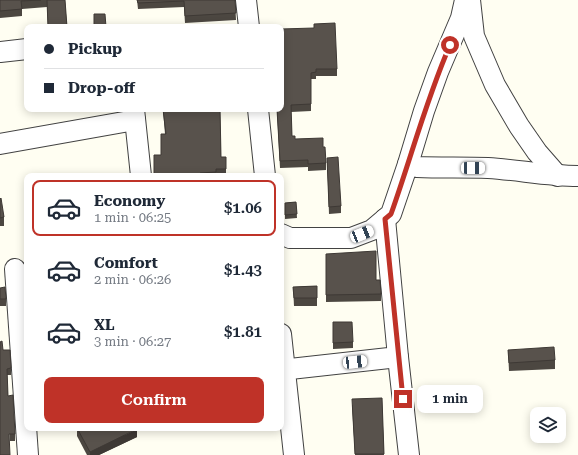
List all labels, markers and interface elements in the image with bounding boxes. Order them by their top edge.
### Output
route start [441,36,459,54]
text: Pickup [68,40,122,58]
text: Drop-off [68,79,135,97]
car [461,162,485,174]
icon: car [46,190,82,226]
text: Economy [94,192,165,210]
text: $1.06 [224,199,262,217]
text: 1 min · 06:25 [94,210,171,225]
car [349,224,375,244]
icon: car [46,252,82,288]
text: Comfort [94,254,158,272]
text: $1.43 [224,261,262,279]
text: 2 min · 06:26 [94,272,171,287]
icon: car [46,314,82,350]
text: XL [94,316,115,334]
text: $1.81 [224,323,262,341]
text: 3 min · 06:27 [94,334,171,349]
car [342,355,368,369]
button: Confirm [44,377,264,423]
callout: 1 min [417,385,483,413]
route end [394,390,412,408]
text: 1 min [432,391,468,406]
map controls [530,407,566,443]
button: layers [530,407,566,443]

